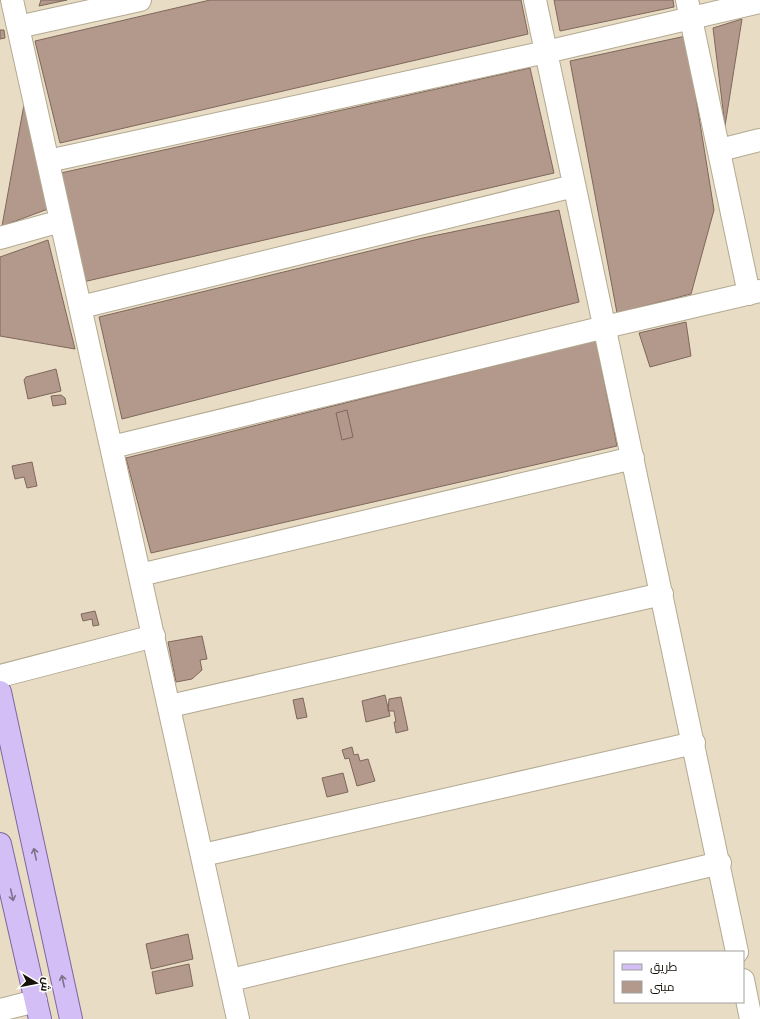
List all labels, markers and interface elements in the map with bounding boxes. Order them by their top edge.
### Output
one-way arrow [31,848,39,861]
one-way arrow [8,888,16,901]
legend [614,951,744,1003]
text: طريق [650,958,678,977]
north arrow [16,963,56,1003]
one-way arrow [59,975,67,988]
text: ش [36,976,55,993]
text: مبنى [650,978,675,997]

